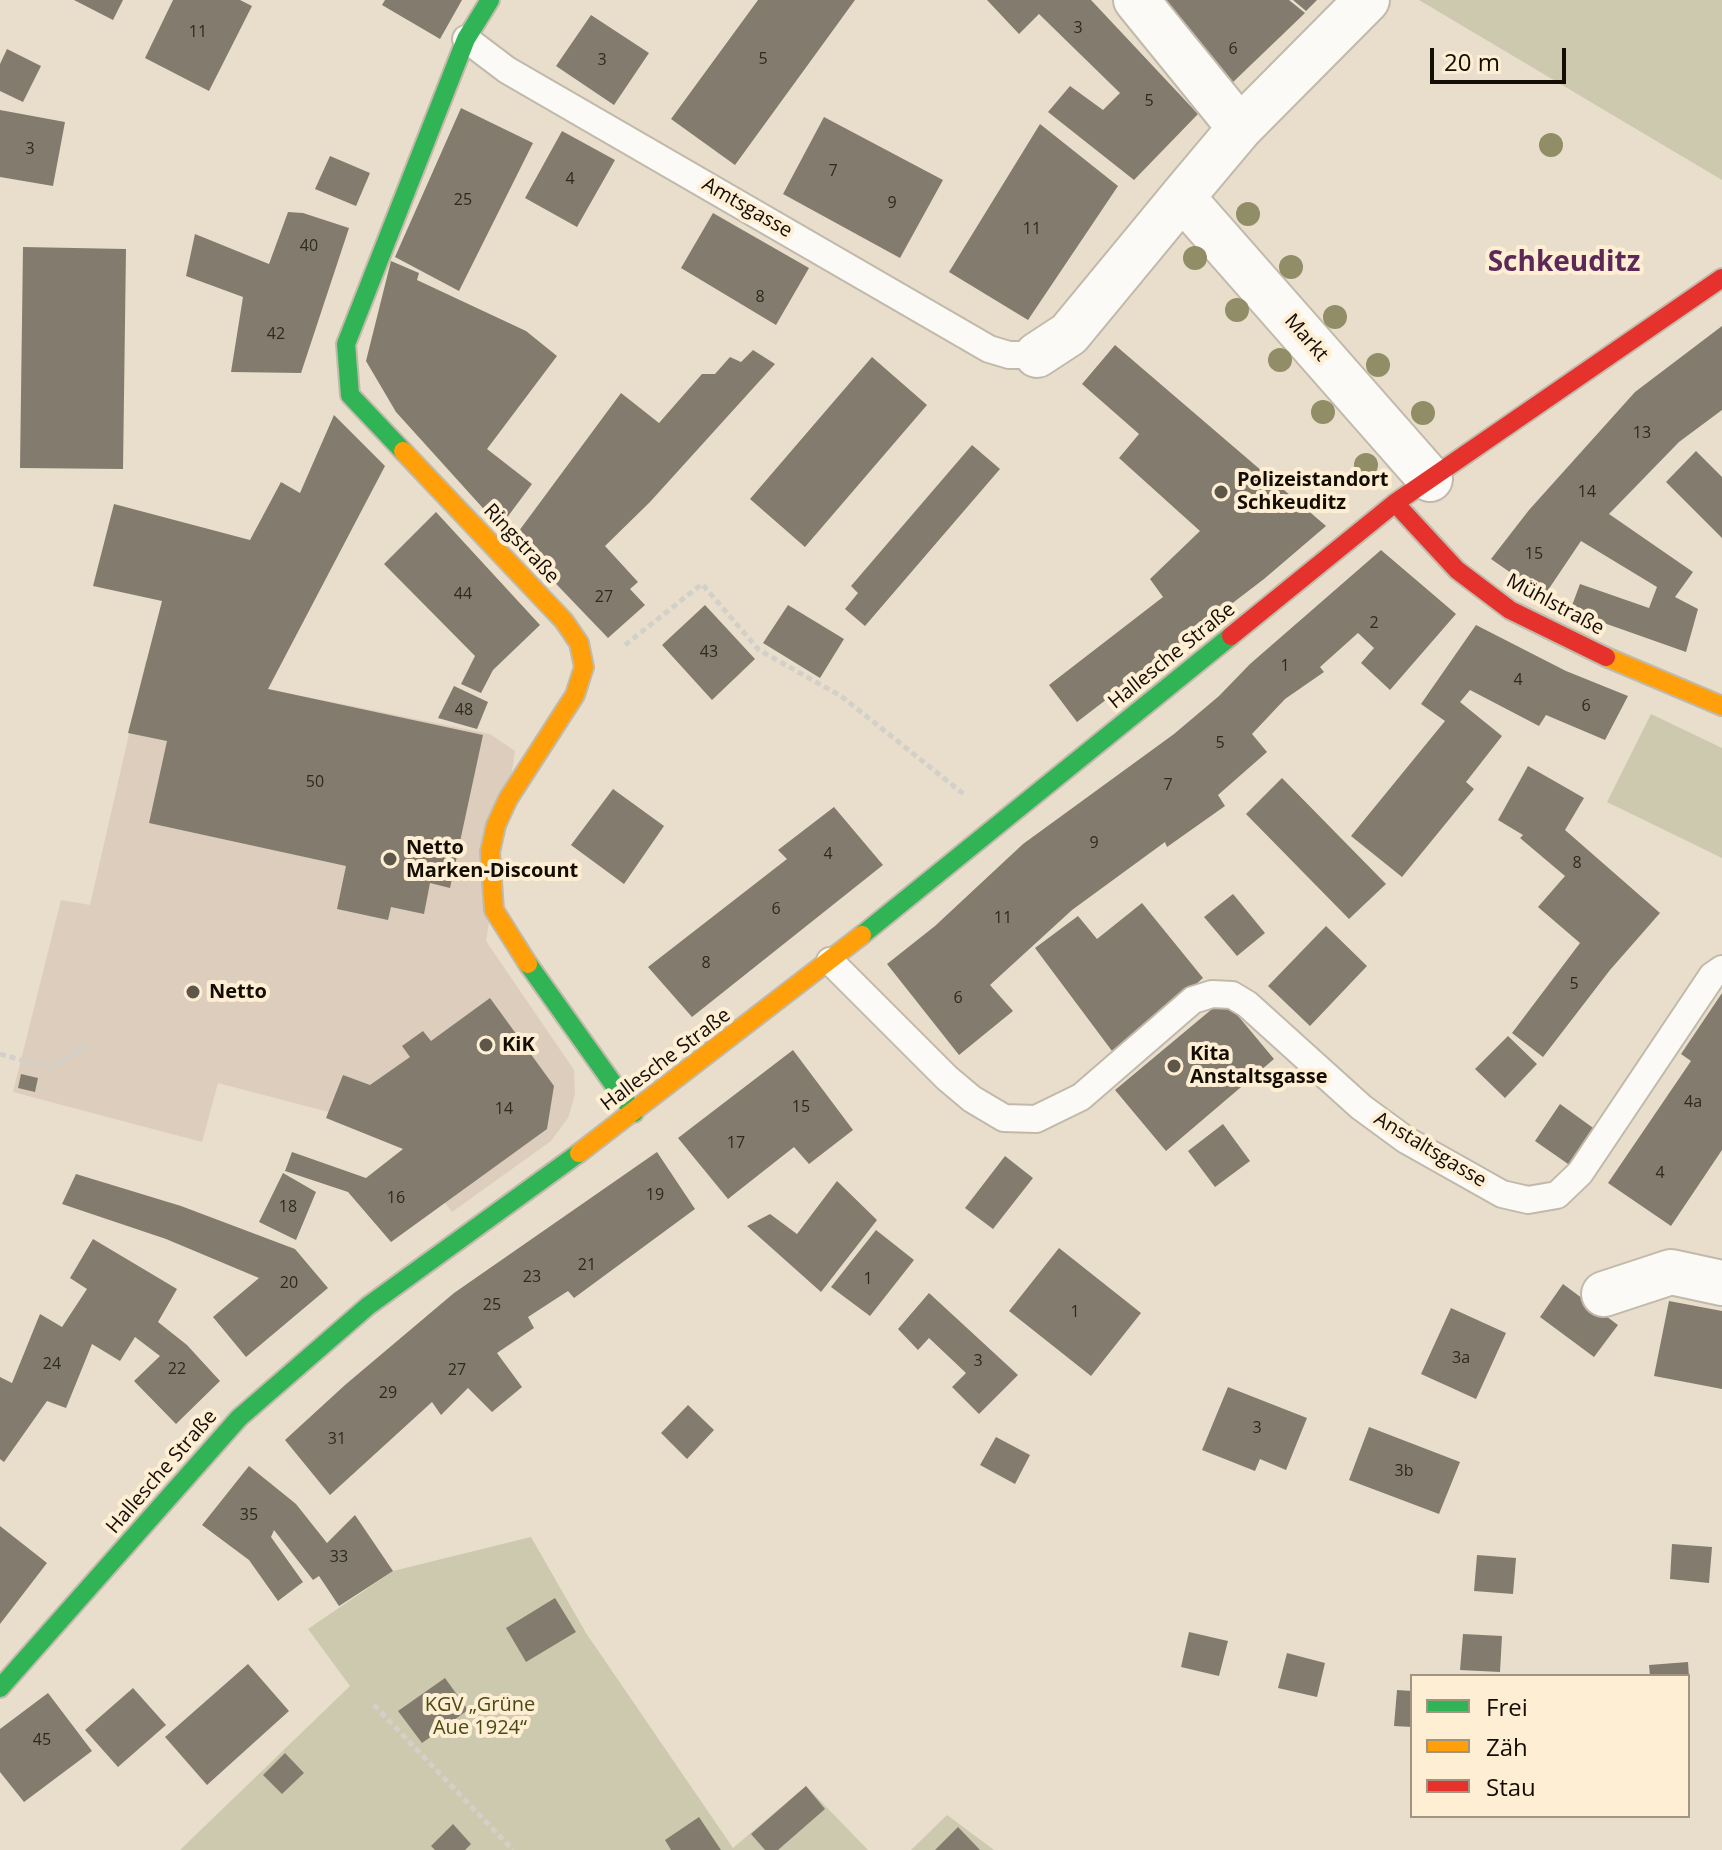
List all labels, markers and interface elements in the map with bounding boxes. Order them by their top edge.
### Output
house number: 3 [1073,18,1083,38]
house number: 11 [189,22,207,42]
scale bar [1434,32,1570,82]
house number: 6 [1228,39,1238,59]
text: 20 m [1444,45,1500,78]
house number: 5 [758,49,768,69]
house number: 3 [597,50,607,70]
house number: 5 [1144,91,1154,111]
house number: 3 [25,139,35,159]
house number: 7 [828,161,838,181]
house number: 4 [565,169,575,189]
street label: Amtsgasse [698,173,796,243]
house number: 25 [454,190,472,210]
house number: 9 [887,193,897,213]
house number: 11 [1023,219,1041,239]
house number: 40 [300,236,318,256]
district label: Schkeuditz [1488,246,1640,280]
house number: 8 [755,287,765,307]
street label: Markt [1279,309,1333,367]
house number: 42 [267,324,285,344]
house number: 13 [1633,423,1651,443]
place label: Polizeistandort Schkeuditz [1237,468,1388,515]
house number: 14 [1578,482,1596,502]
marker: Polizeistandort Schkeuditz [1212,483,1230,501]
street label: Ringstraße [478,499,564,589]
house number: 15 [1525,544,1543,564]
street label: Mühlstraße [1502,569,1608,641]
house number: 44 [454,584,472,604]
house number: 27 [595,587,613,607]
street label: Hallesche Straße [1104,598,1240,714]
house number: 2 [1369,613,1379,633]
house number: 43 [700,642,718,662]
house number: 1 [1280,656,1290,676]
house number: 4 [1513,670,1523,690]
house number: 6 [1581,696,1591,716]
house number: 48 [455,700,473,720]
house number: 5 [1215,733,1225,753]
house number: 50 [306,772,324,792]
house number: 7 [1163,775,1173,795]
house number: 9 [1089,833,1099,853]
place label: Netto Marken-Discount [406,836,578,883]
house number: 4 [823,844,833,864]
marker: Netto Marken-Discount [381,850,399,868]
house number: 8 [1572,853,1582,873]
house number: 6 [771,899,781,919]
house number: 11 [994,908,1012,928]
house number: 8 [701,953,711,973]
house number: 5 [1569,974,1579,994]
place label: Netto [209,980,267,1004]
marker: Netto [184,983,202,1001]
house number: 6 [953,988,963,1008]
street label: Hallesche Straße [596,1003,736,1117]
place label: KiK [502,1033,535,1057]
marker: KiK [477,1036,495,1054]
place label: Kita Anstaltsgasse [1190,1042,1327,1089]
marker: Kita Anstaltsgasse [1165,1057,1183,1075]
house number: 4a [1684,1092,1702,1112]
house number: 15 [792,1097,810,1117]
house number: 14 [495,1099,513,1119]
street label: Anstaltsgasse [1370,1107,1490,1193]
house number: 17 [727,1133,745,1153]
house number: 4 [1655,1163,1665,1183]
house number: 19 [646,1185,664,1205]
house number: 16 [387,1188,405,1208]
house number: 18 [279,1197,297,1217]
house number: 21 [578,1255,596,1275]
house number: 23 [523,1267,541,1287]
house number: 1 [863,1269,873,1289]
house number: 20 [280,1273,298,1293]
house number: 25 [483,1295,501,1315]
house number: 1 [1070,1302,1080,1322]
house number: 3a [1452,1348,1470,1368]
house number: 3 [973,1351,983,1371]
house number: 24 [43,1354,61,1374]
house number: 22 [168,1359,186,1379]
house number: 27 [448,1360,466,1380]
house number: 29 [379,1383,397,1403]
street label: Hallesche Straße [102,1405,222,1539]
house number: 3 [1252,1418,1262,1438]
house number: 31 [328,1429,346,1449]
house number: 3b [1395,1461,1413,1481]
house number: 35 [240,1505,258,1525]
house number: 33 [330,1547,348,1567]
legend [1410,1674,1690,1818]
text: Frei [1486,1690,1528,1723]
park label: KGV „Grüne Aue 1924“ [425,1693,535,1740]
house number: 45 [33,1730,51,1750]
text: Zäh [1486,1730,1528,1763]
text: Stau [1486,1770,1536,1803]

